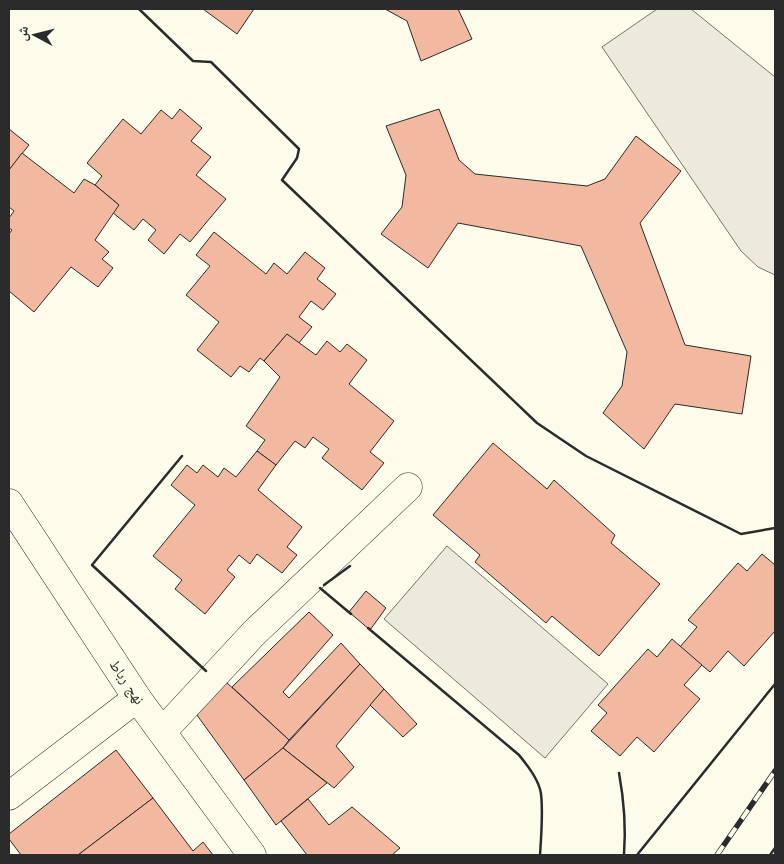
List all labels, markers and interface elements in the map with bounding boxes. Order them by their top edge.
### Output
north arrow [10,10,60,60]
text: ش [13,25,32,42]
street label: نهج رباط [105,656,148,708]

